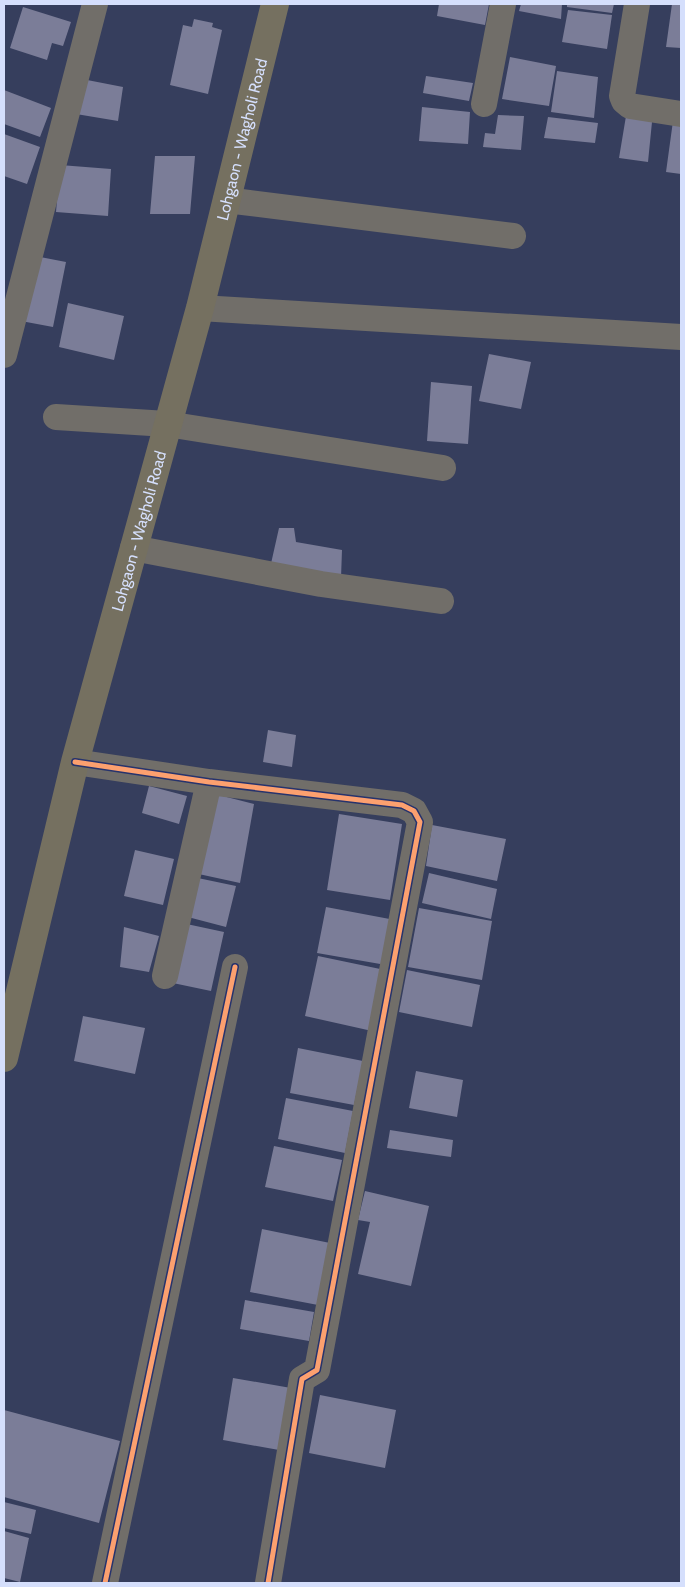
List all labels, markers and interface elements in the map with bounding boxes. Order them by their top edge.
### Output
street label: Lohgaon - Wagholi Road [213,57,271,222]
street label: Lohgaon - Wagholi Road [108,449,170,614]

